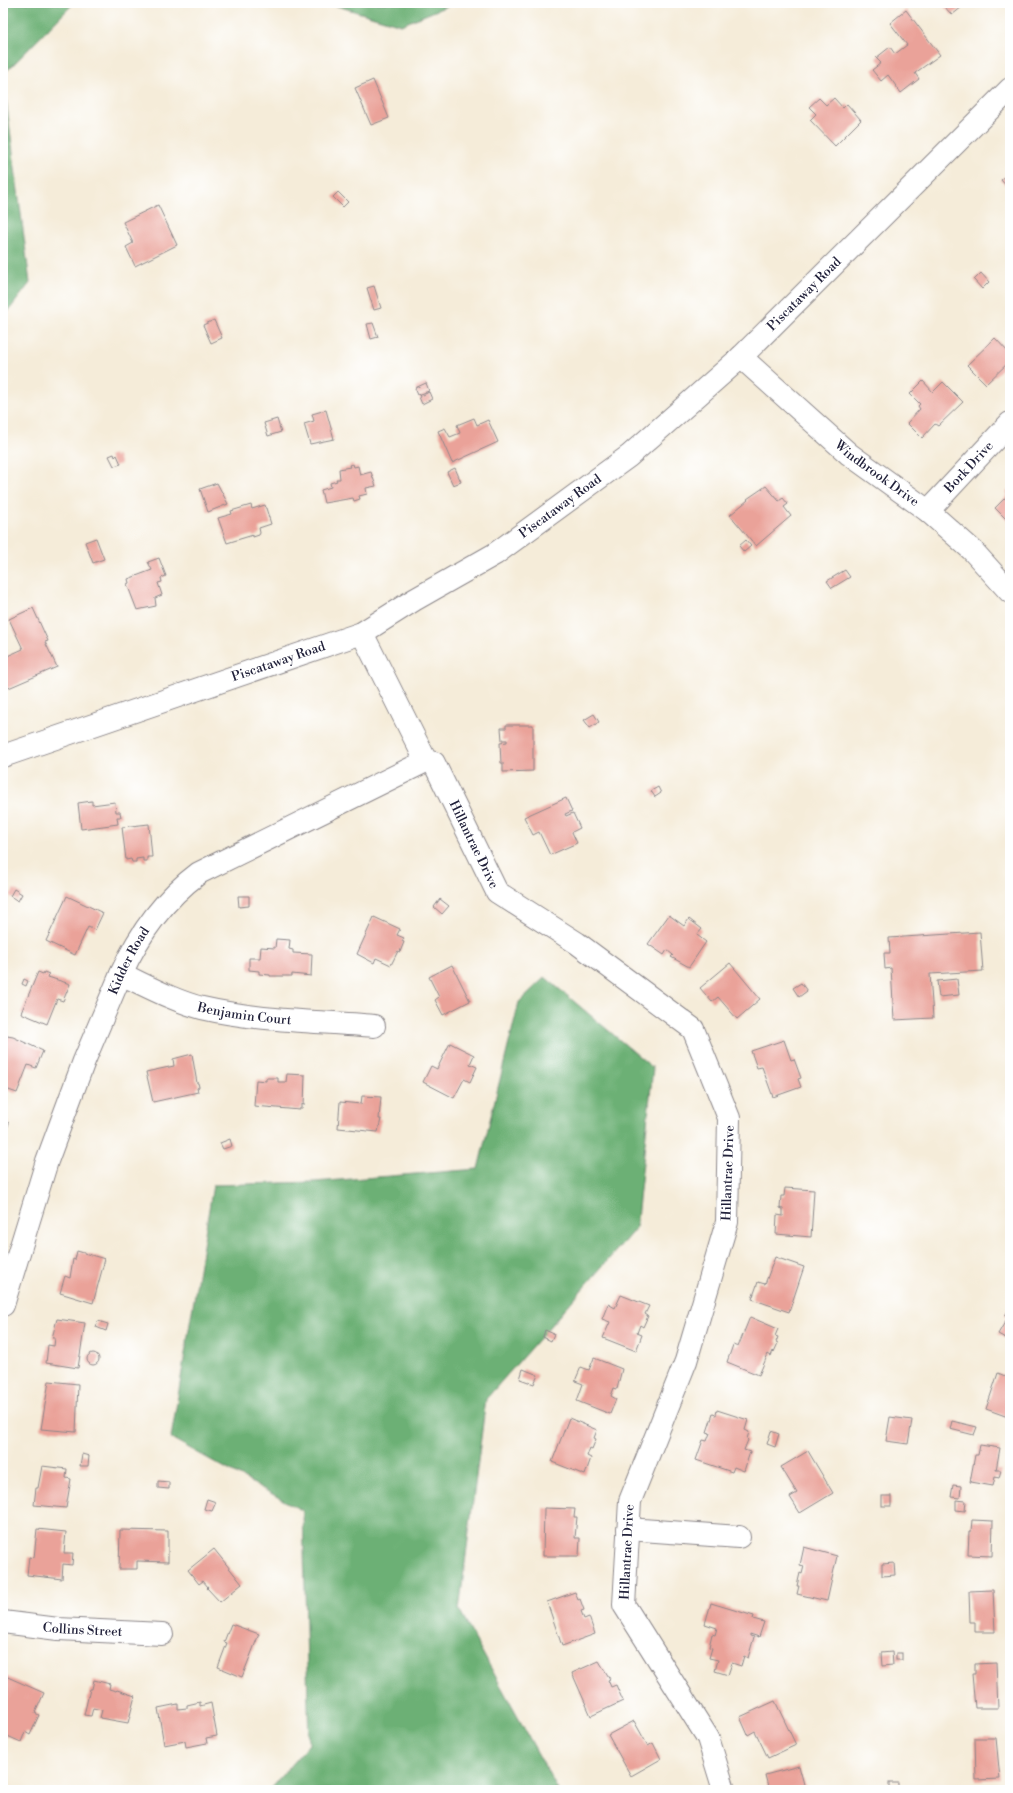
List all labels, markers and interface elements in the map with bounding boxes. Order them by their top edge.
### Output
street label: Piscataway Road [764,253,845,334]
street label: Windbrook Drive [831,436,922,510]
street label: Bork Drive [940,438,997,497]
street label: Piscataway Road [516,471,605,542]
street label: Piscataway Road [229,638,328,685]
street label: Hillantrae Drive [446,798,502,891]
street label: Kidder Road [105,924,153,997]
street label: Benjamin Court [195,999,292,1028]
street label: Hillantrae Drive [718,1124,738,1221]
street label: Hillantrae Drive [617,1503,638,1600]
street label: Collins Street [42,1619,123,1640]

